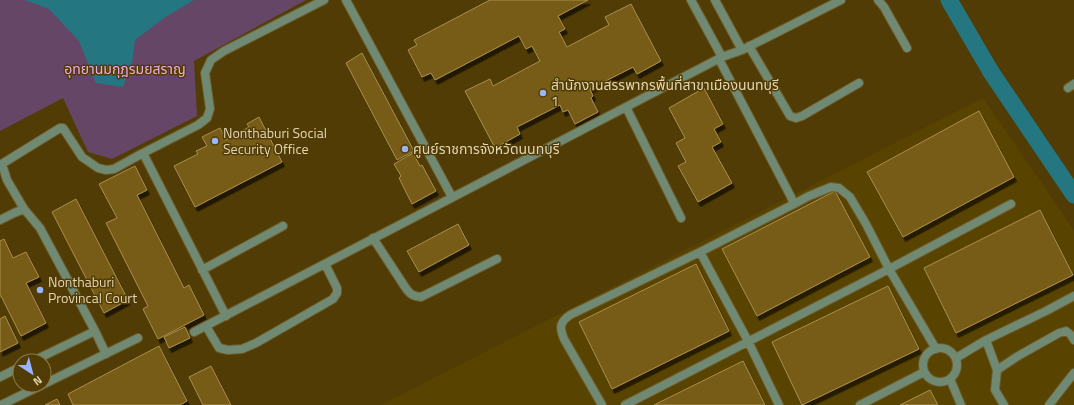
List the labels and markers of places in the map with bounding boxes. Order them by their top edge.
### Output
place label: สำนักงานสรรพากรพื้นที่สาขาเมืองนนทบุรี 1 [551,74,779,111]
marker: สำนักงานสรรพากรพื้นที่สาขาเมืองนนทบุรี 1 [538,88,548,98]
place label: Nonthaburi Social Security Office [223,122,327,159]
marker: Nonthaburi Social Security Office [210,136,220,146]
place label: ศูนย์ราชการจังหวัดนนทบุรี [413,138,560,159]
marker: ศูนย์ราชการจังหวัดนนทบุรี [400,144,410,154]
place label: Nonthaburi Provincal Court [48,271,137,308]
marker: Nonthaburi Provincal Court [35,285,45,295]

